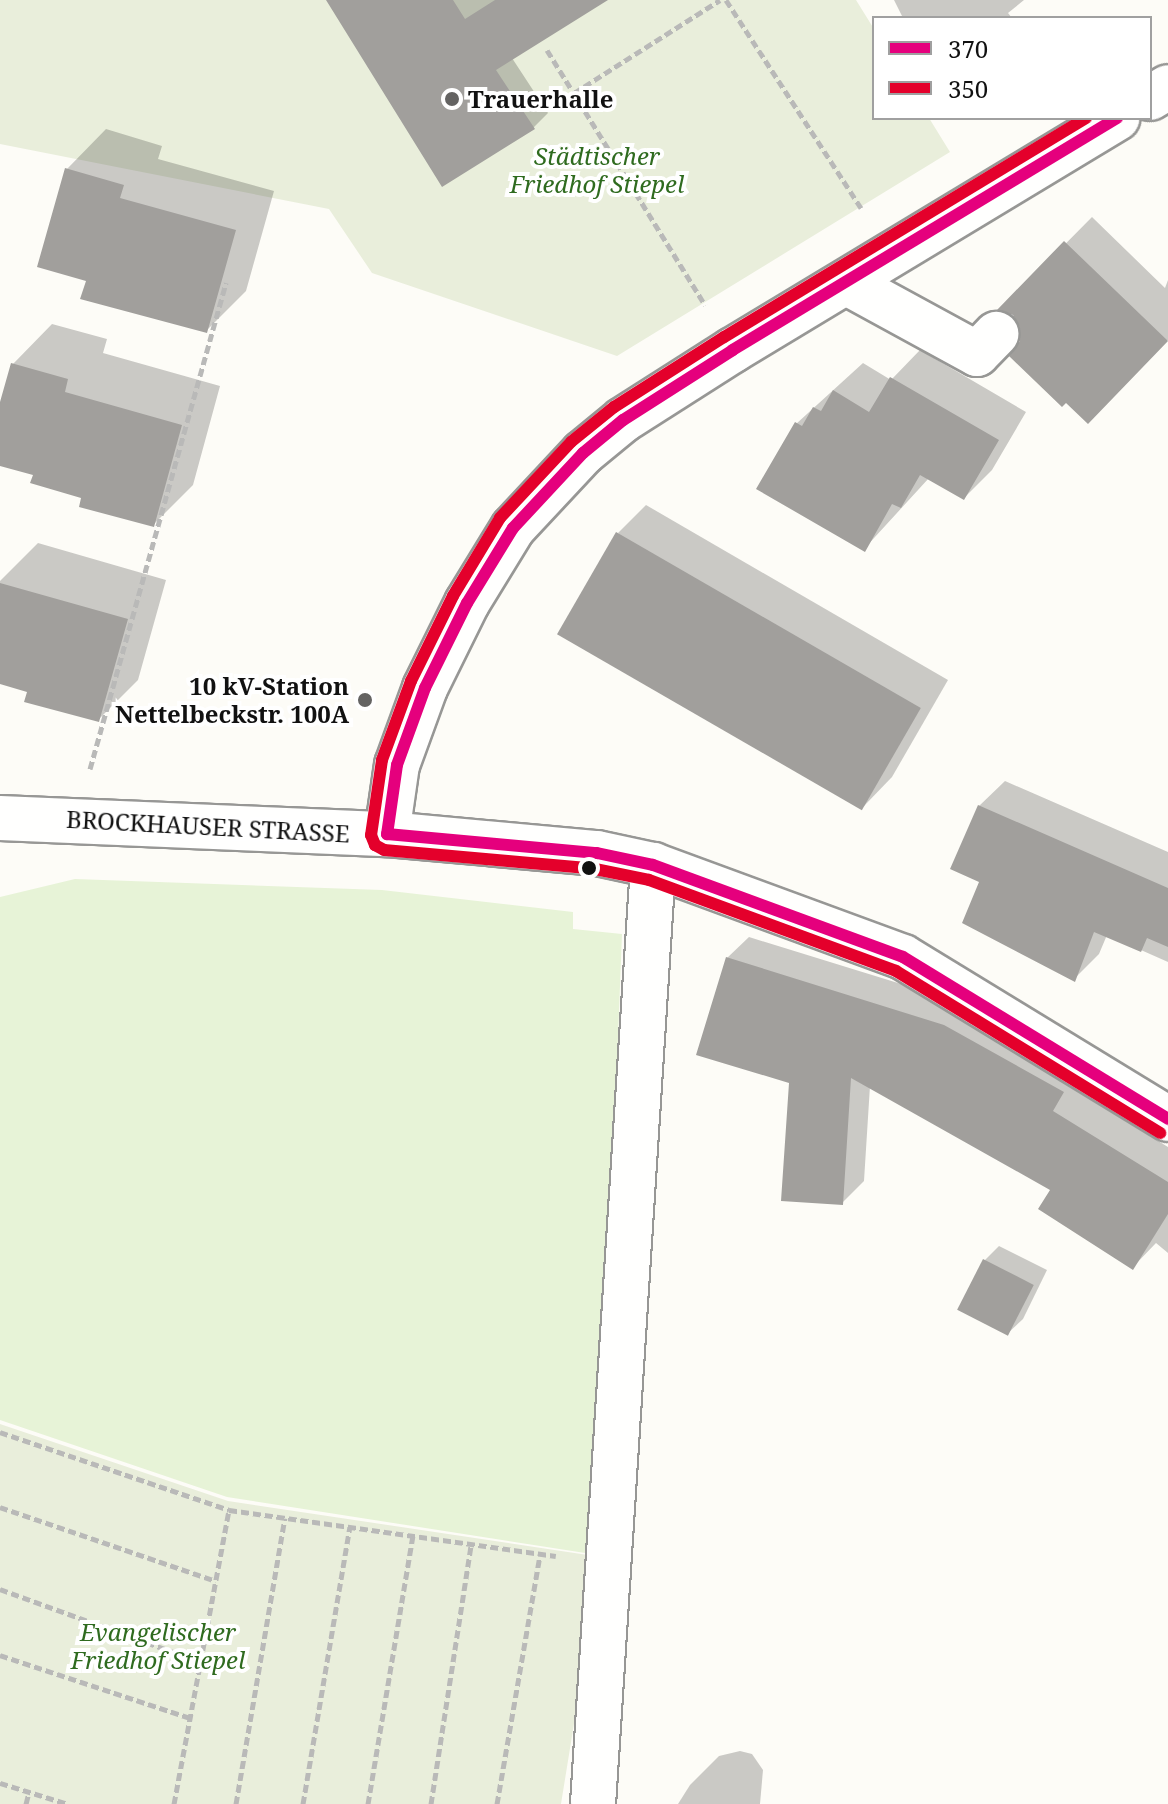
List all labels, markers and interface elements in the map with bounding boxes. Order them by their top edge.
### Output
legend [872,16,1152,120]
text: 370 [948,32,988,65]
text: 350 [948,72,988,105]
place label: Trauerhalle [468,85,613,113]
marker: Trauerhalle [443,90,461,108]
park label: Städtischer Friedhof Stiepel [510,142,684,198]
place label: 10 kV-Station Nettelbeckstr. 100A [115,672,349,728]
marker: 10 kV-Station Nettelbeckstr. 100A [356,691,374,709]
street label: BROCKHAUSER STRASSE [65,804,351,848]
unlabelled marker [581,860,597,876]
park label: Evangelischer Friedhof Stiepel [71,1618,245,1674]

